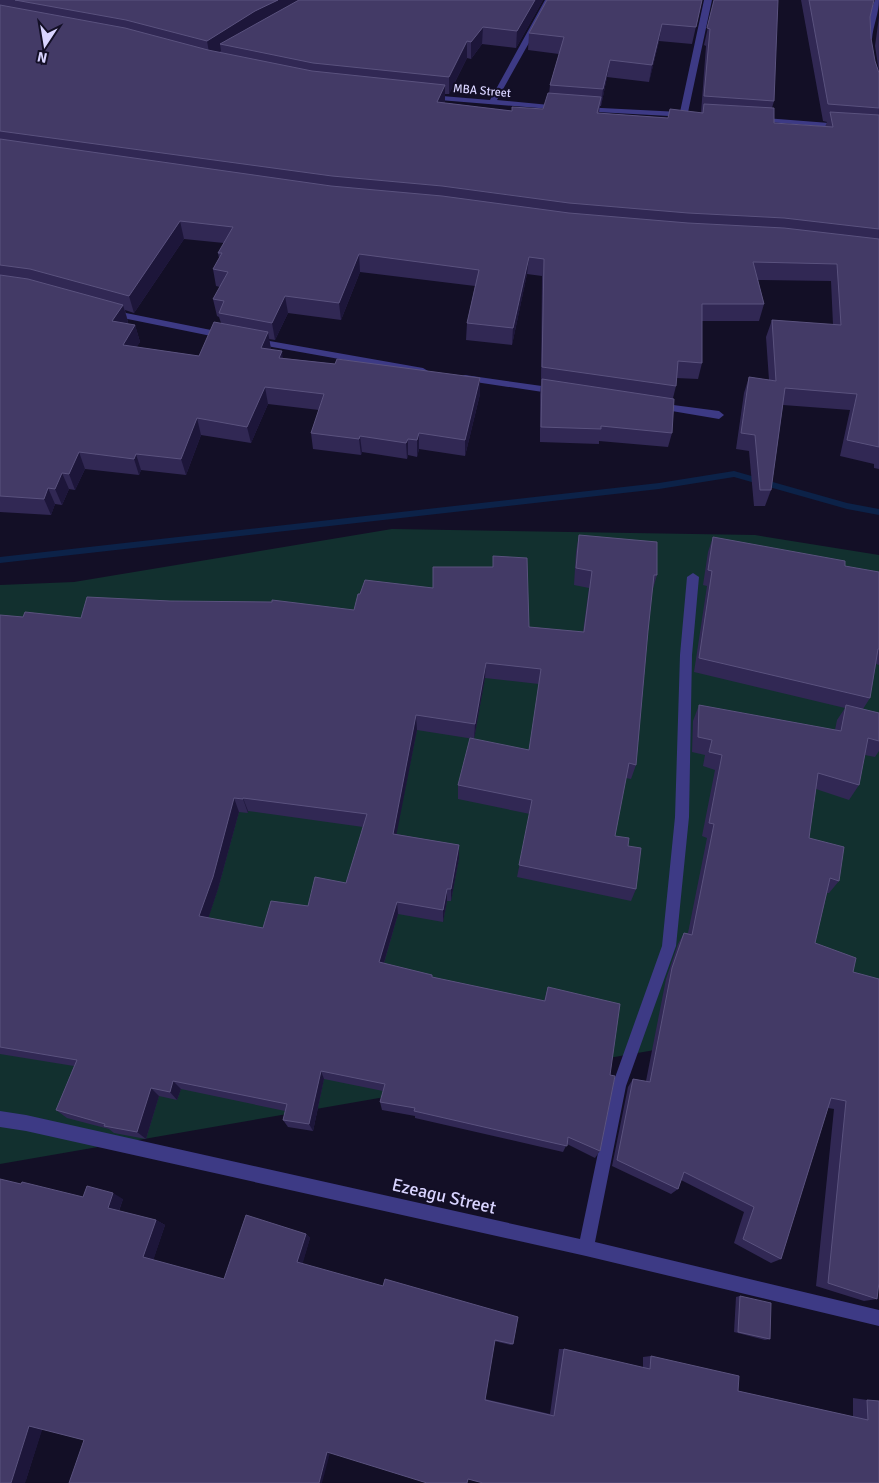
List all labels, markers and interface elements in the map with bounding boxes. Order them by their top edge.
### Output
north arrow [20,20,70,70]
text: N [36,48,49,67]
street label: MBA Street [452,81,512,101]
street label: Ezeagu Street [390,1173,498,1219]

